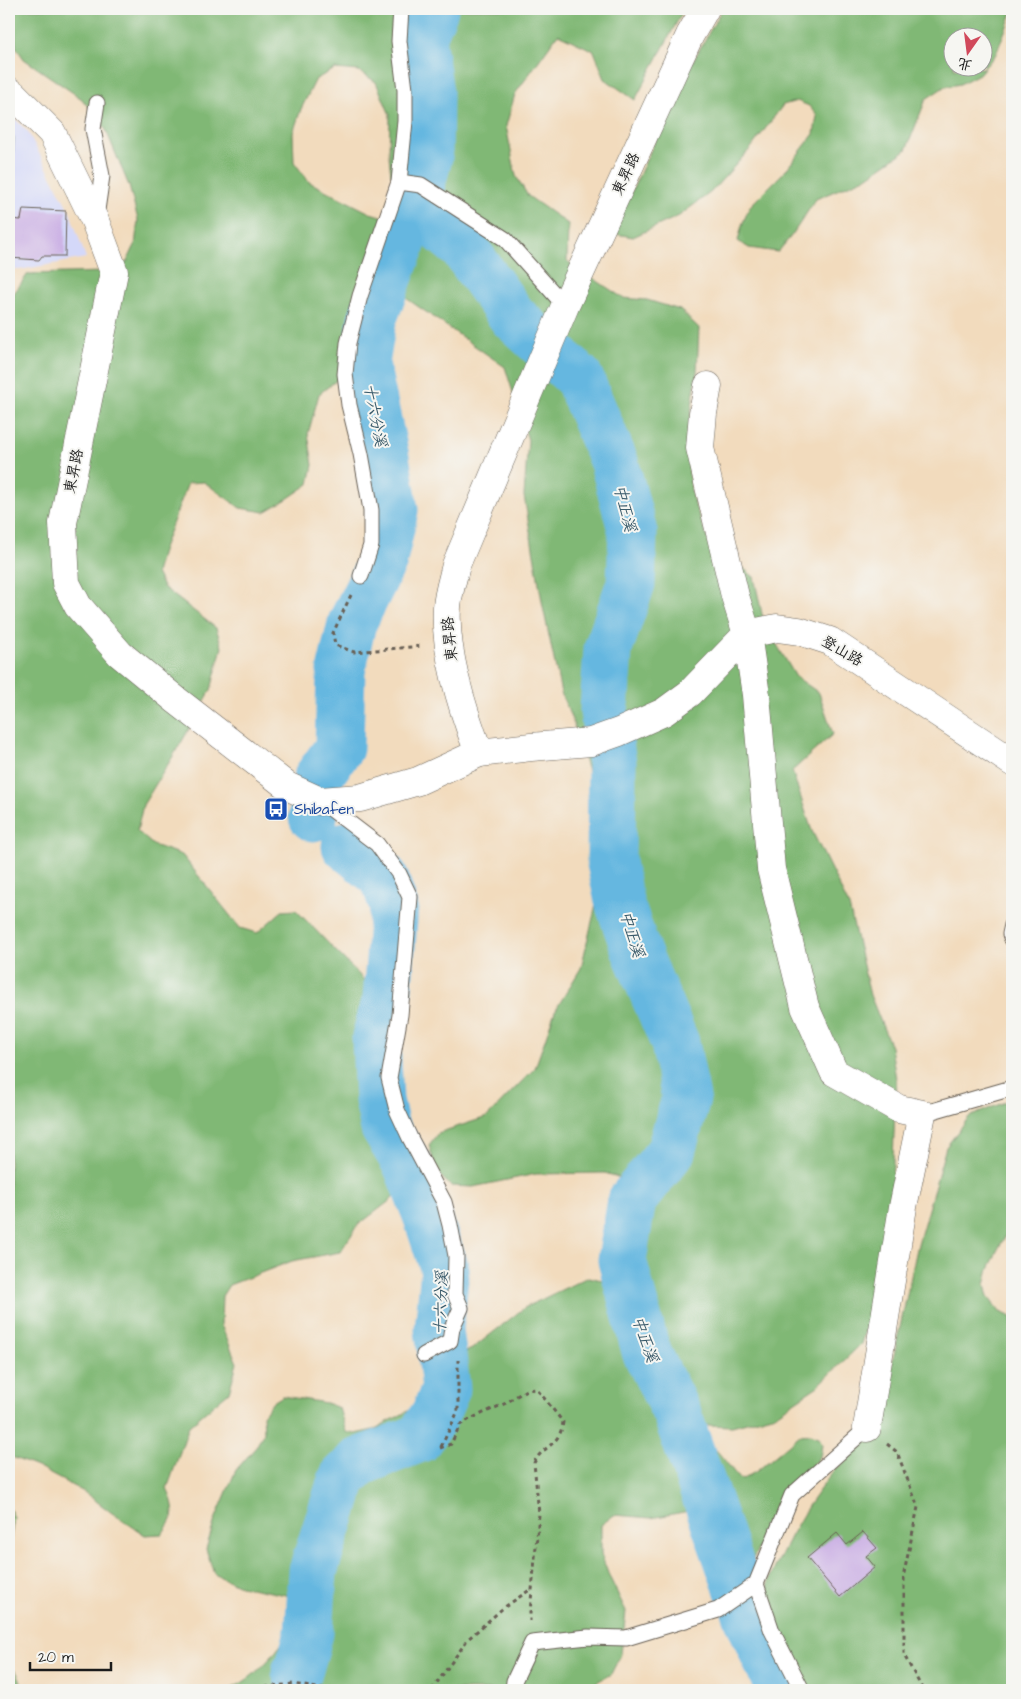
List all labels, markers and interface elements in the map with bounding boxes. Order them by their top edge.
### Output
north arrow [944,28,994,78]
text: 北 [956,52,974,75]
street label: 東昇路 [607,149,645,199]
water label: 十六分溪 [358,381,392,449]
street label: 東昇路 [59,447,89,495]
water label: 中正溪 [609,482,642,535]
street label: 東昇路 [437,616,463,662]
street label: 登山路 [817,631,867,671]
bus stop icon: Shibafen [263,796,289,822]
place label: Shibafen [294,799,354,820]
water label: 中正溪 [614,908,650,961]
water label: 十六分溪 [429,1270,453,1335]
water label: 中正溪 [627,1313,664,1366]
scale bar [30,1639,111,1671]
text: 20 m [38,1647,74,1668]

